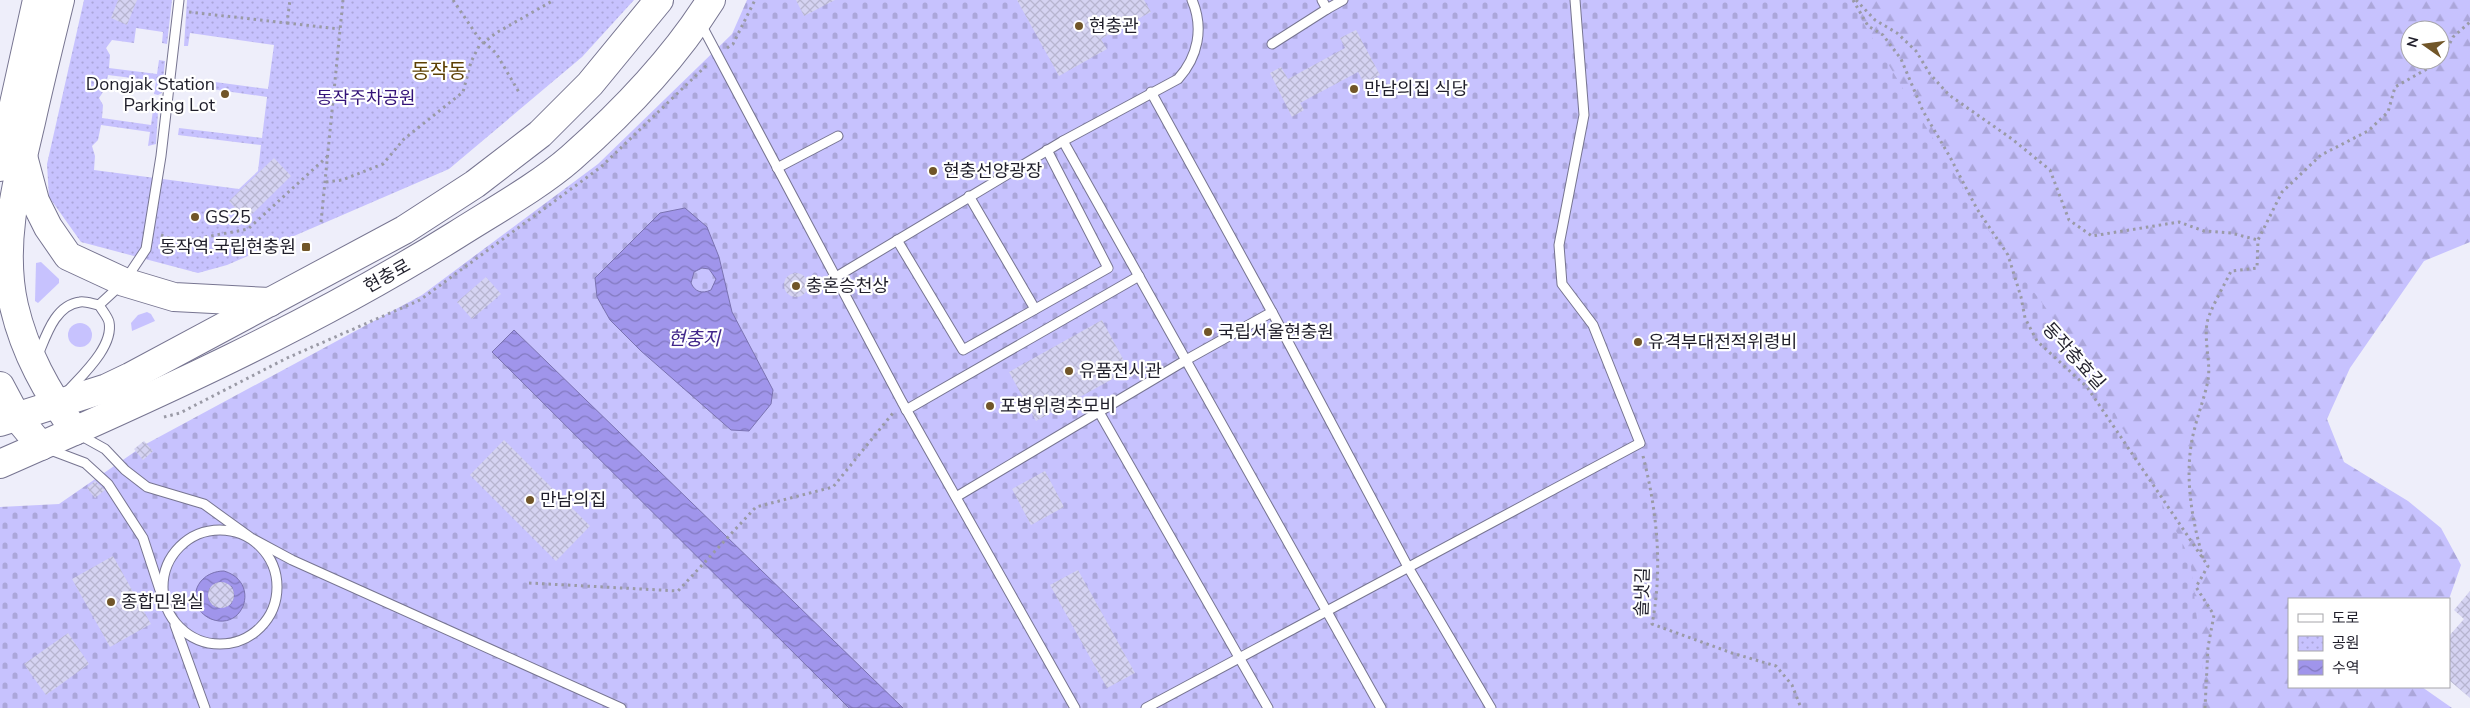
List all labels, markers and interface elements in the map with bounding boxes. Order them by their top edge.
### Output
place label: 현충관 [1089,14,1139,38]
marker: 현충관 [1073,20,1085,32]
north arrow [2400,20,2450,70]
text: N [2402,35,2423,49]
district label: 동작동 [411,58,467,85]
place label: Dongjak Station Parking Lot [86,72,216,117]
place label: 만남의집 식당 [1364,77,1468,101]
marker: 만남의집 식당 [1348,83,1360,95]
park label: 동작주차공원 [316,86,416,110]
marker: Dongjak Station Parking Lot [219,88,231,100]
place label: 현충선양광장 [943,159,1042,183]
marker: 현충선양광장 [927,165,939,177]
place label: GS25 [205,205,251,229]
marker: GS25 [189,211,201,223]
place label: 동작역.국립현충원 [159,235,296,259]
marker: 동작역.국립현충원 [300,241,312,253]
street label: 현충로 [359,253,415,299]
place label: 충혼승천상 [806,274,889,298]
marker: 충혼승천상 [790,280,802,292]
street label: 동작충효길 [2037,317,2111,395]
place label: 국립서울현충원 [1218,320,1334,344]
water label: 현충지 [668,326,722,352]
marker: 국립서울현충원 [1202,326,1214,338]
place label: 유격부대전적위령비 [1648,330,1797,354]
marker: 유격부대전적위령비 [1632,336,1644,348]
place label: 유품전시관 [1079,359,1162,383]
marker: 유품전시관 [1063,365,1075,377]
place label: 포병위령추모비 [1000,394,1116,418]
marker: 포병위령추모비 [984,400,996,412]
place label: 만남의집 [540,488,606,512]
marker: 만남의집 [524,494,536,506]
street label: 솔냇길 [1629,567,1655,617]
place label: 종합민원실 [121,590,204,614]
marker: 종합민원실 [105,596,117,608]
legend [2288,598,2450,688]
text: 도로 [2332,608,2360,628]
text: 공원 [2332,633,2360,653]
text: 수역 [2332,658,2360,678]

